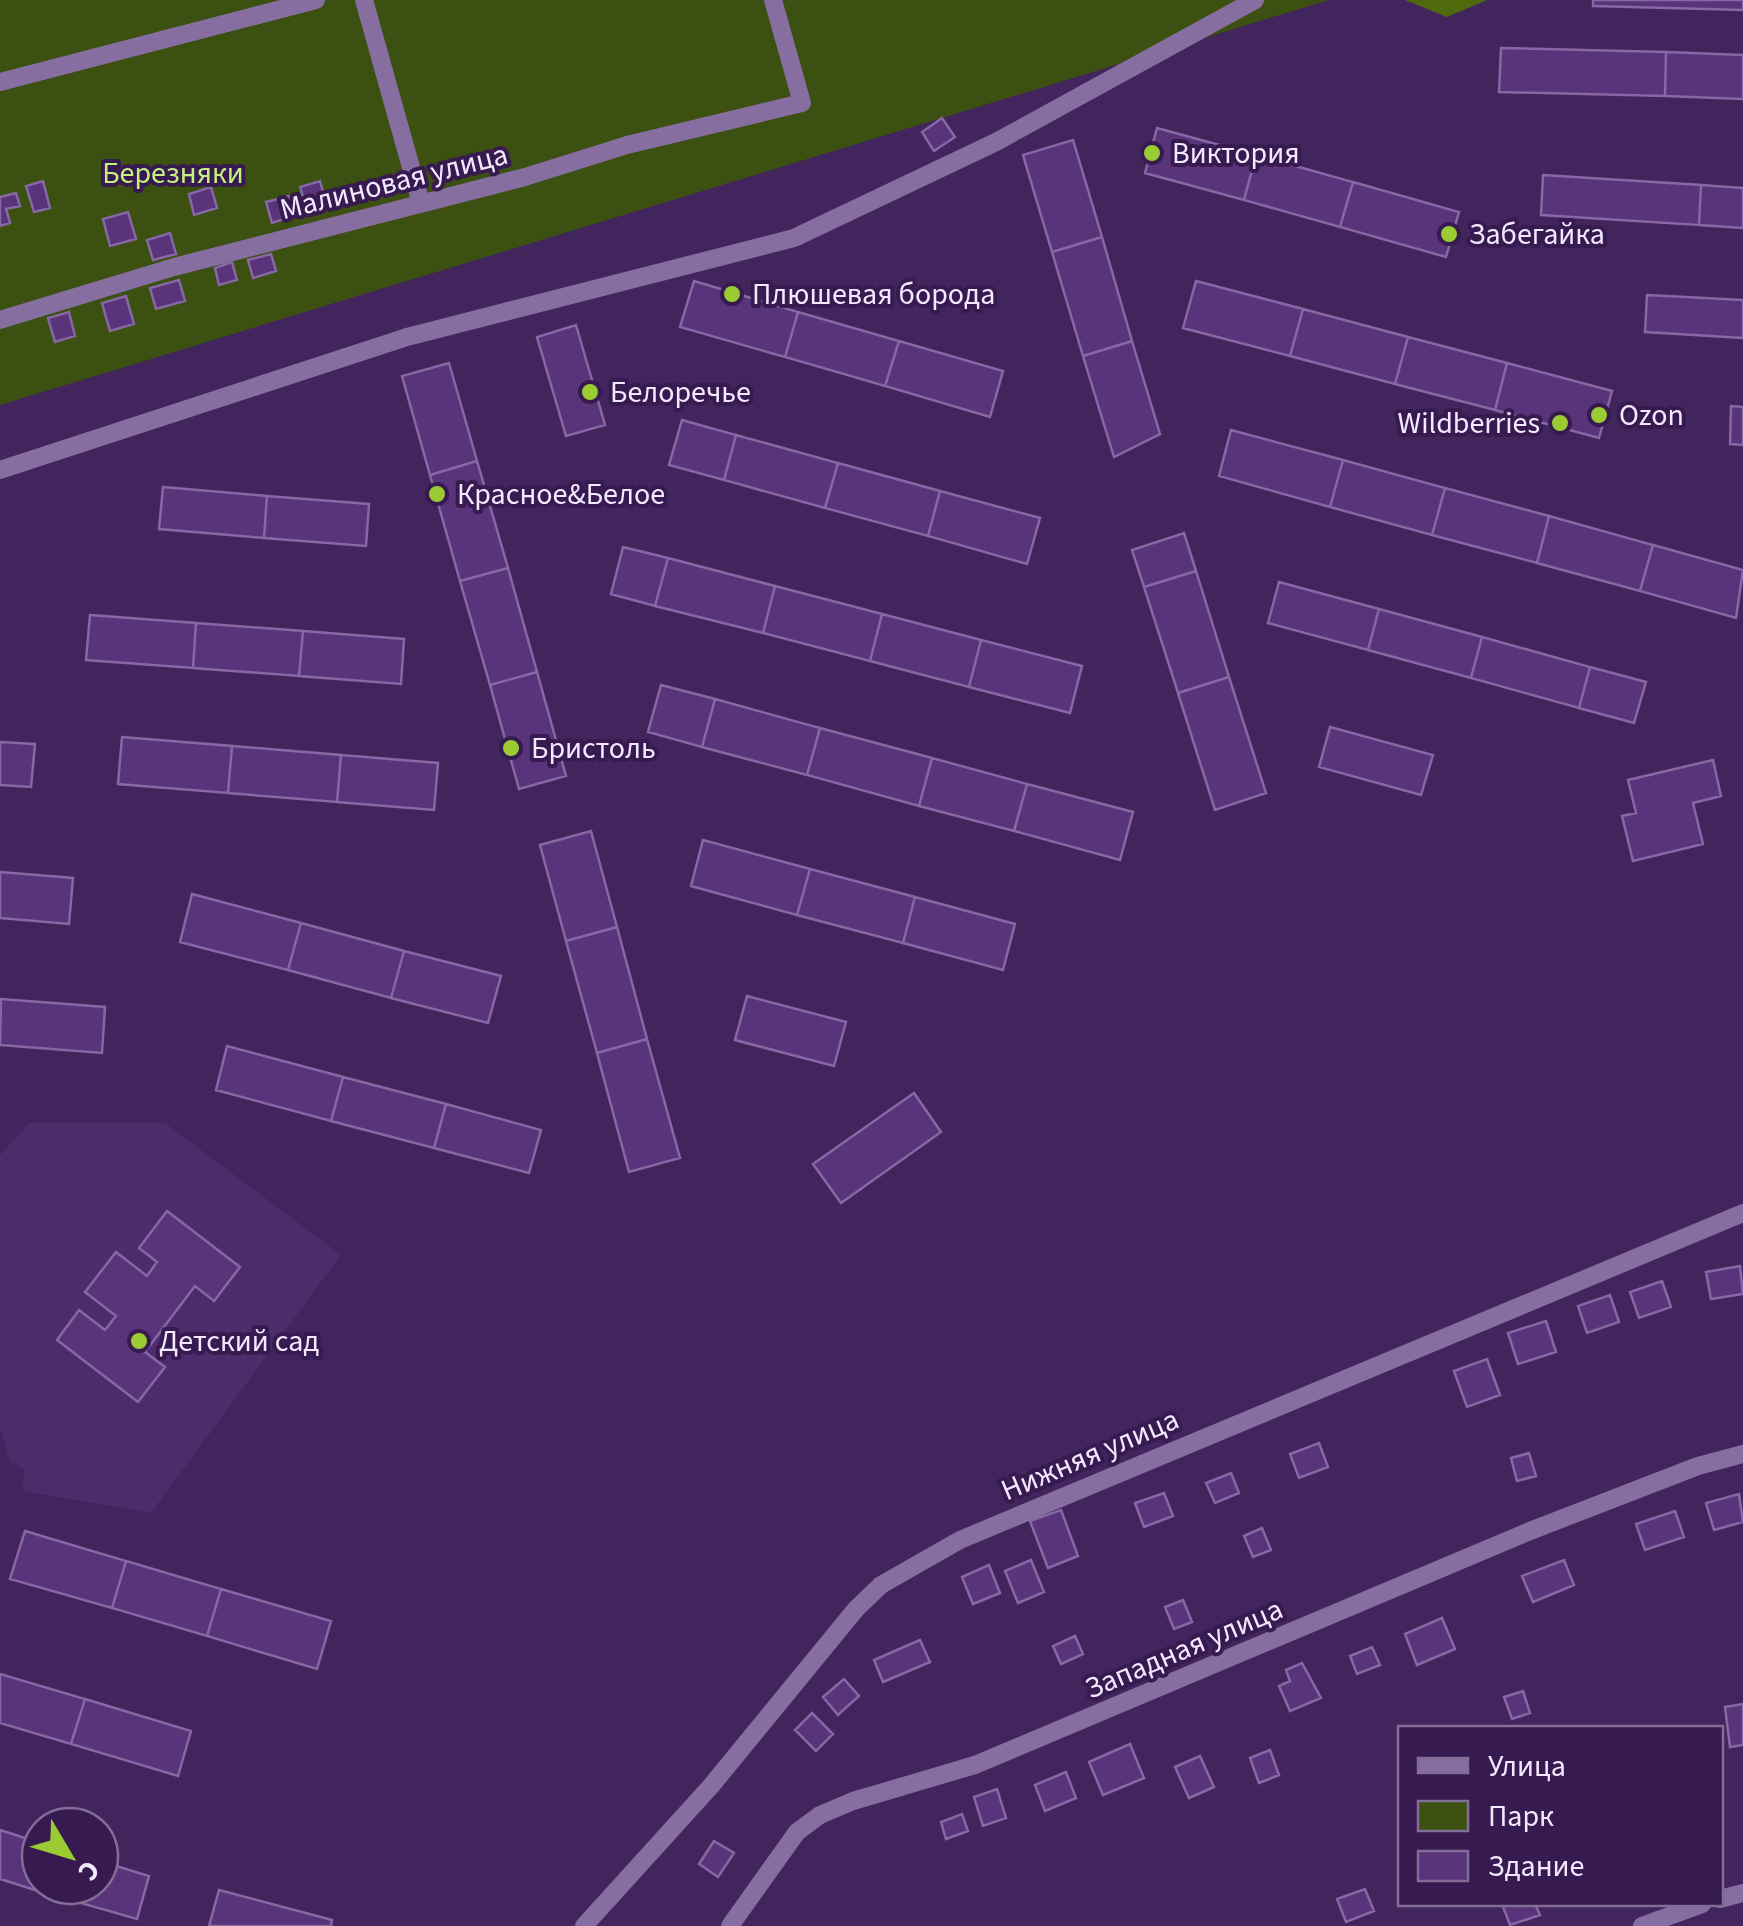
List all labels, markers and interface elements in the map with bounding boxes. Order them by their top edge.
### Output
place label: Виктория [1172,132,1300,175]
street label: Малиновая улица [276,133,512,231]
marker: Виктория [1141,142,1163,164]
park label: Березняки [102,152,244,195]
place label: Забегайка [1469,213,1605,256]
marker: Забегайка [1438,223,1460,245]
place label: Плюшевая борода [752,273,995,316]
marker: Плюшевая борода [721,283,743,305]
place label: Белоречье [610,371,751,414]
marker: Белоречье [579,381,601,403]
place label: Ozon [1619,394,1684,437]
place label: Wildberries [1398,402,1540,445]
marker: Ozon [1588,404,1610,426]
marker: Wildberries [1549,412,1571,434]
place label: Красное&Белое [457,473,665,516]
marker: Красное&Белое [426,483,448,505]
place label: Бристоль [531,727,656,770]
marker: Бристоль [500,737,522,759]
place label: Детский сад [159,1320,319,1363]
marker: Детский сад [128,1330,150,1352]
street label: Нижняя улица [994,1398,1186,1512]
street label: Западная улица [1078,1588,1290,1710]
legend [1398,1726,1723,1906]
text: Улица [1488,1745,1566,1788]
text: Парк [1488,1795,1554,1838]
north arrow [20,1806,120,1906]
text: Здание [1488,1845,1584,1888]
text: С [68,1852,110,1890]

